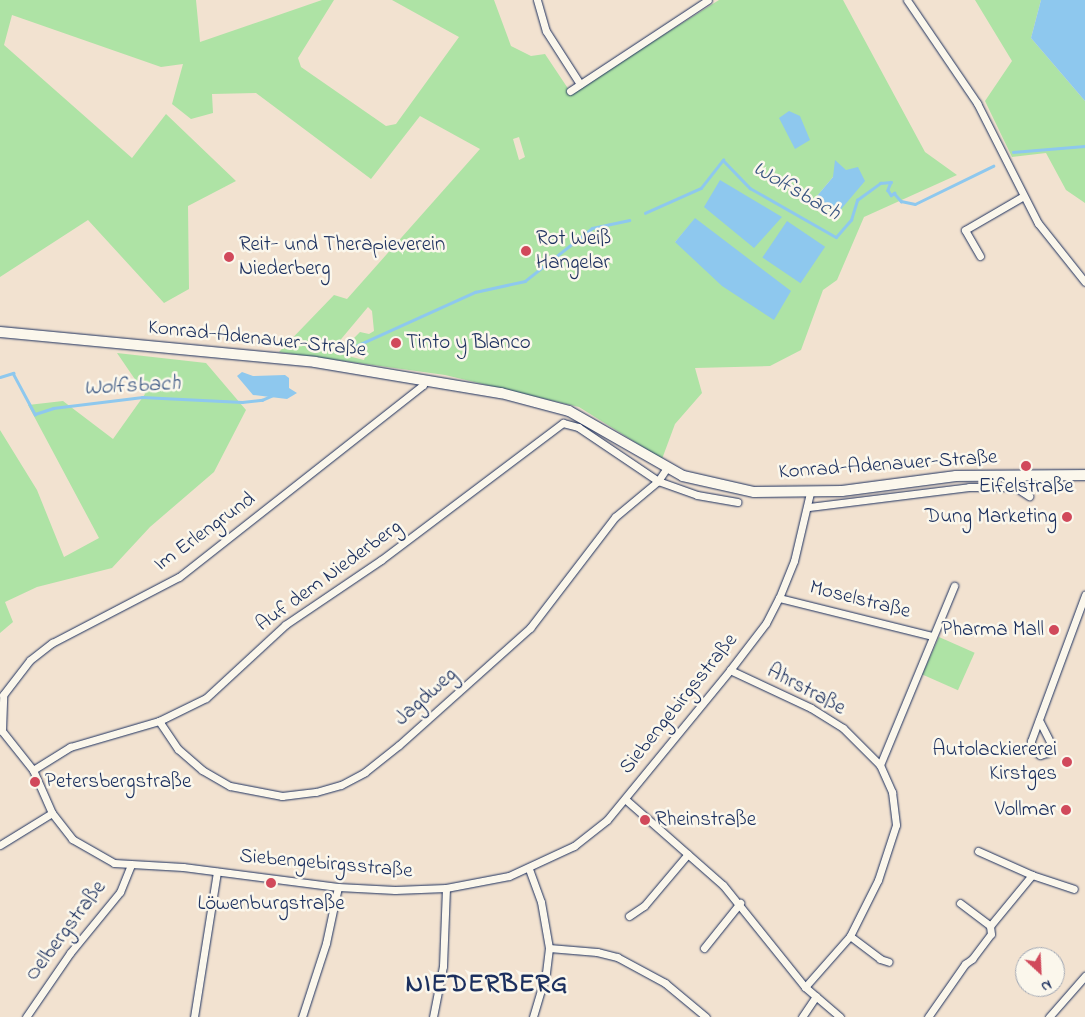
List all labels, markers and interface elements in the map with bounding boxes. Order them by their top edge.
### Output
water label: Wolfsbach [748,156,844,228]
place label: Rot Weiß Hangelar [536,226,611,276]
place label: Reit- und Therapieverein Niederberg [239,232,445,282]
marker: Rot Weiß Hangelar [520,245,532,257]
marker: Reit- und Therapieverein Niederberg [223,251,235,263]
street label: Konrad-Adenauer-Straße [147,315,367,363]
place label: Tinto y Blanco [406,330,531,356]
marker: Tinto y Blanco [390,337,402,349]
water label: Wolfsbach [83,371,181,403]
street label: Konrad-Adenauer-Straße [778,445,998,485]
marker: Eifelstraße [1020,460,1032,472]
place label: Eifelstraße [978,474,1074,500]
street label: Im Erlengrund [149,487,261,577]
place label: Dung Marketing [925,504,1057,530]
marker: Dung Marketing [1061,511,1073,523]
street label: Auf dem Niederberg [251,515,407,637]
street label: Moselstraße [807,575,913,625]
place label: Pharma Mall [941,617,1044,643]
marker: Pharma Mall [1048,624,1060,636]
street label: Siebengebirgsstraße [614,629,744,779]
street label: Ahrstraße [762,659,850,721]
street label: Jagdweg [390,662,462,732]
place label: Autolackiererei Kirstges [933,737,1057,787]
marker: Autolackiererei Kirstges [1061,756,1073,768]
place label: Petersbergstraße [45,769,191,795]
marker: Petersbergstraße [29,776,41,788]
place label: Vollmar [995,797,1056,823]
marker: Vollmar [1060,804,1072,816]
place label: Rheinstraße [655,807,756,833]
marker: Rheinstraße [639,814,651,826]
street label: Siebengebirgsstraße [238,844,414,884]
street label: Oelbergstraße [20,876,112,986]
marker: Löwenburgstraße [265,877,277,889]
place label: Löwenburgstraße [197,891,345,917]
north arrow [1015,947,1065,997]
district label: NIEDERBERG [404,970,570,1002]
text: N [1037,974,1055,997]

